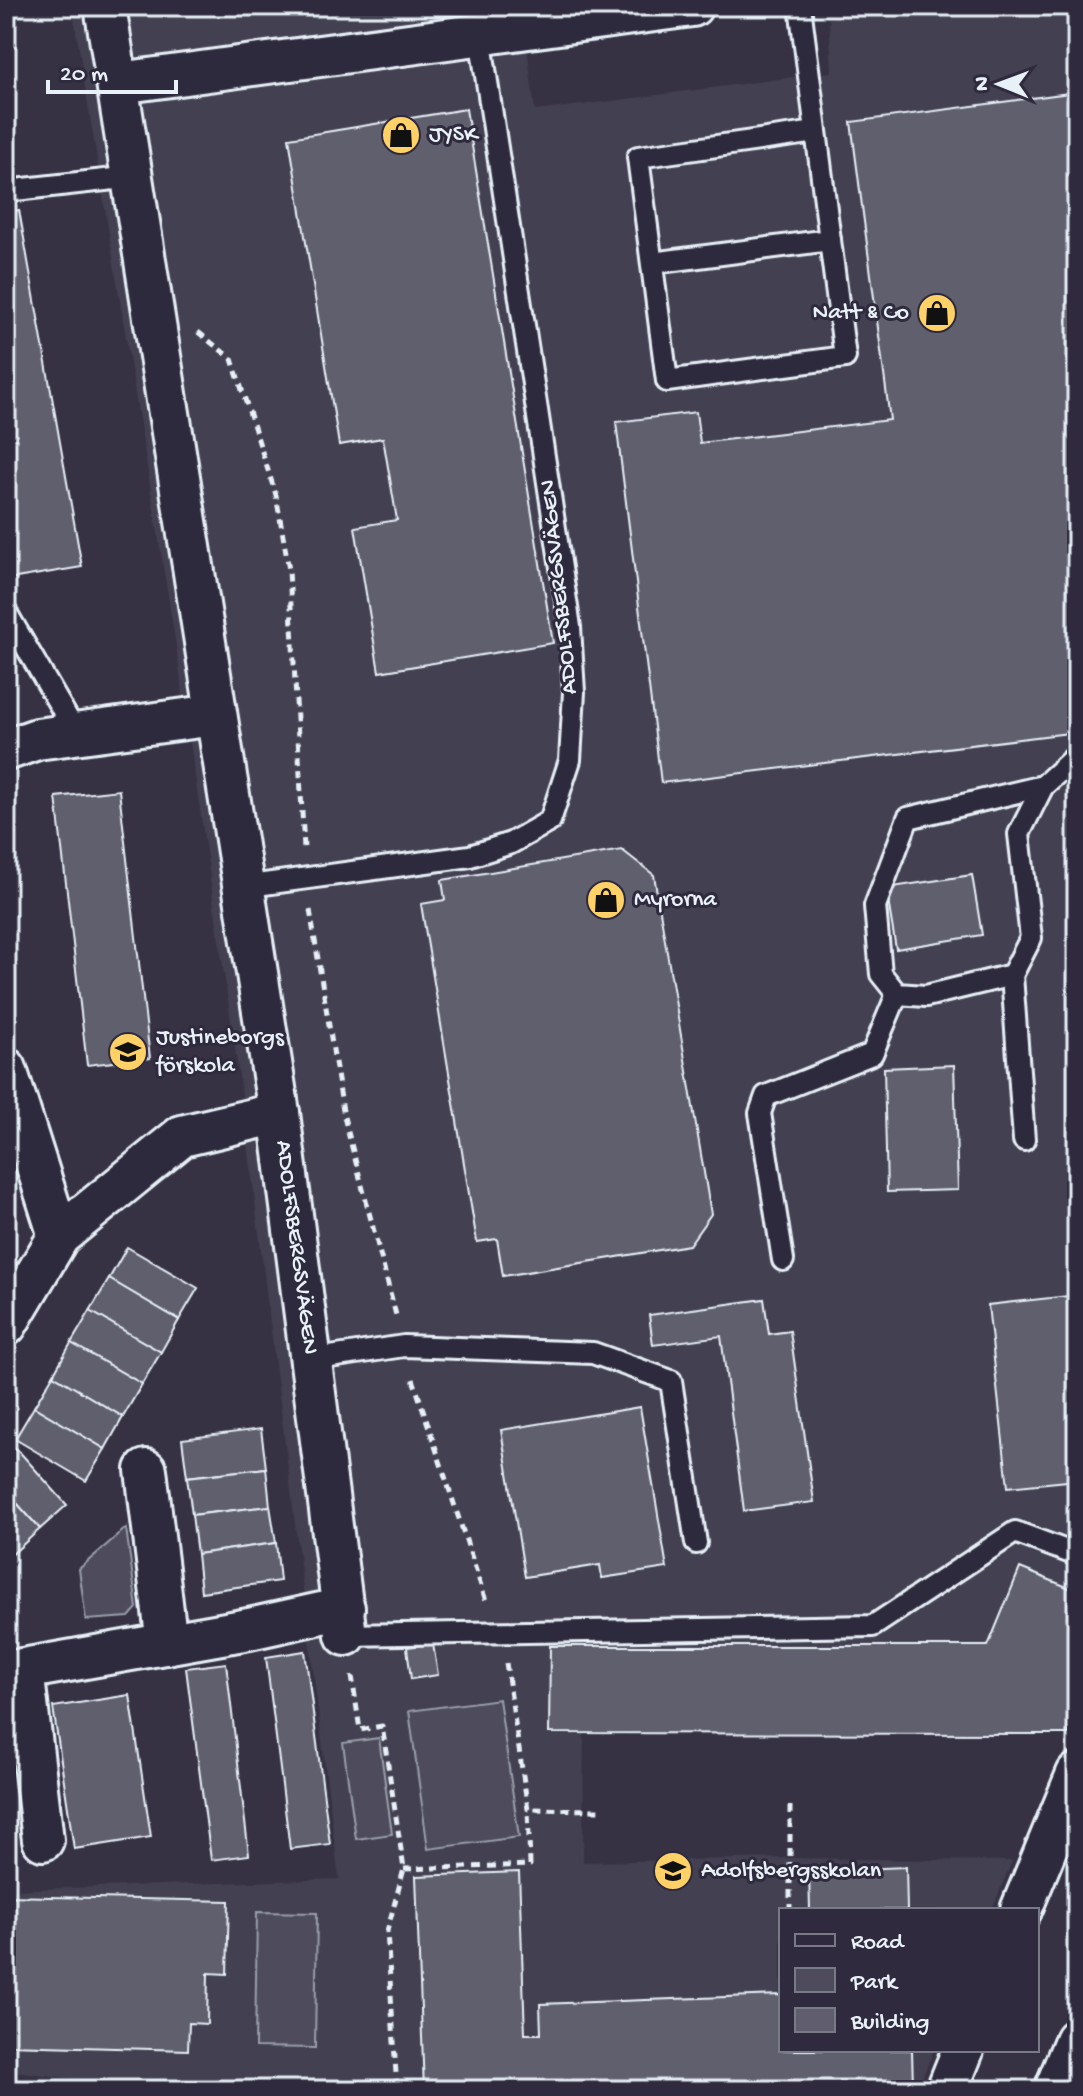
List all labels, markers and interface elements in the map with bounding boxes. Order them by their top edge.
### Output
scale bar [48,44,176,94]
north arrow [959,44,1039,124]
text: 20 m [60,61,108,90]
text: N [970,76,996,91]
shop icon: JYSK [380,114,422,156]
place label: JYSK [429,121,480,150]
shop icon: Natt & Co [916,292,958,334]
place label: Natt & Co [813,299,909,328]
street label: ADOLFSBERGSVÄGEN [534,478,586,696]
shop icon: Myrorna [585,879,627,921]
place label: Myrorna [634,886,717,915]
place label: Justineborgs förskola [155,1024,285,1081]
school or university icon: Justineborgs förskola [107,1031,149,1073]
street label: ADOLFSBERGSVÄGEN [268,1138,324,1356]
school or university icon: Adolfsbergsskolan [652,1850,694,1892]
place label: Adolfsbergsskolan [701,1857,882,1886]
legend [779,1908,1039,2052]
text: Road [851,1929,905,1958]
text: Park [850,1969,899,1998]
text: Building [850,2009,929,2038]

